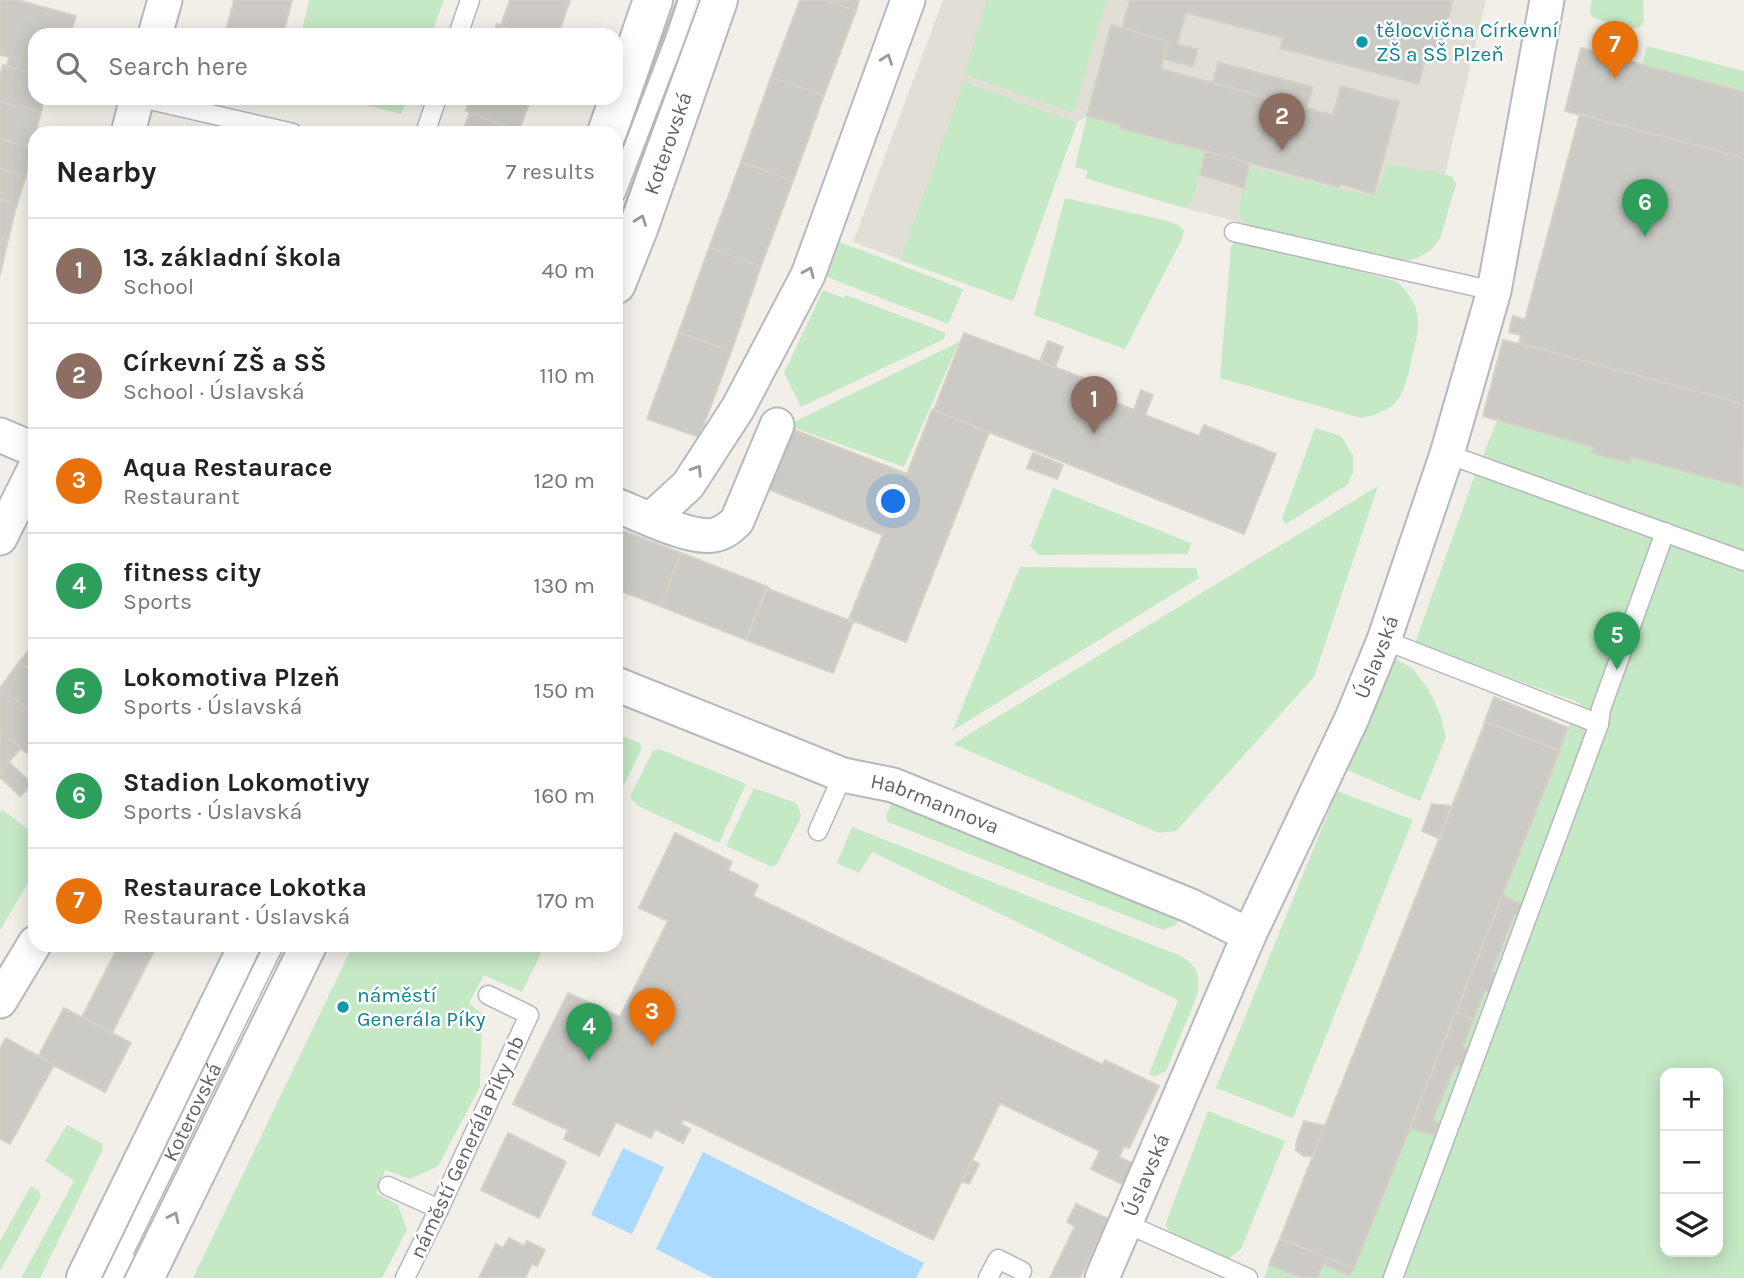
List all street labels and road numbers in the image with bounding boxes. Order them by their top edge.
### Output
street label: Koterovská [639,89,697,198]
street label: Úslavská [1349,613,1403,702]
street label: Habrmannova [869,769,1003,839]
street label: náměstí Generála Píky nb [405,1032,529,1262]
street label: Koterovská [158,1059,227,1165]
street label: Úslavská [1118,1130,1174,1220]

